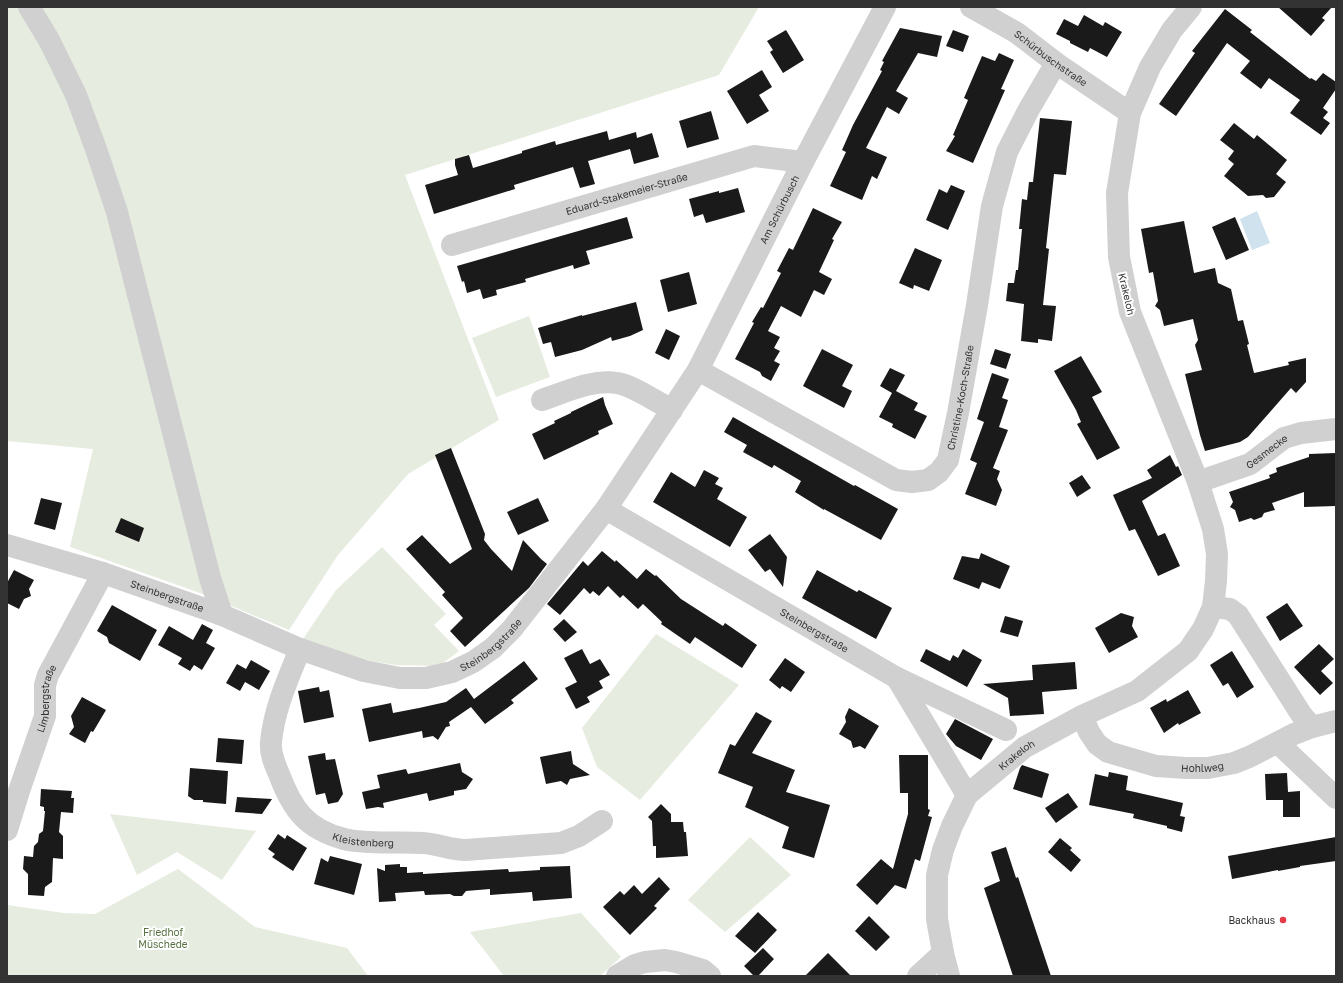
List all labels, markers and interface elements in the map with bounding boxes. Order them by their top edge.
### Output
street label: Schürbuschstraße [1012,27,1090,89]
street label: Eduard-Stakemeier-Straße [564,170,689,217]
street label: Am Schürbusch [757,173,801,246]
street label: Krakeloh [1116,272,1138,316]
street label: Christine-Koch-Straße [944,344,976,451]
street label: Gesmecke [1244,431,1289,471]
street label: Steinbergstraße [129,577,206,614]
street label: Steinbergstraße [778,605,851,655]
street label: Steinbergstraße [458,616,524,674]
street label: Limbergstraße [34,662,59,734]
street label: Krakeloh [996,737,1037,773]
street label: Hohlweg [1181,759,1225,774]
street label: Kleistenberg [331,830,394,849]
place label: Backhaus [1228,914,1275,926]
marker: Backhaus [1278,915,1288,925]
park label: Friedhof Müschede [138,926,188,950]

